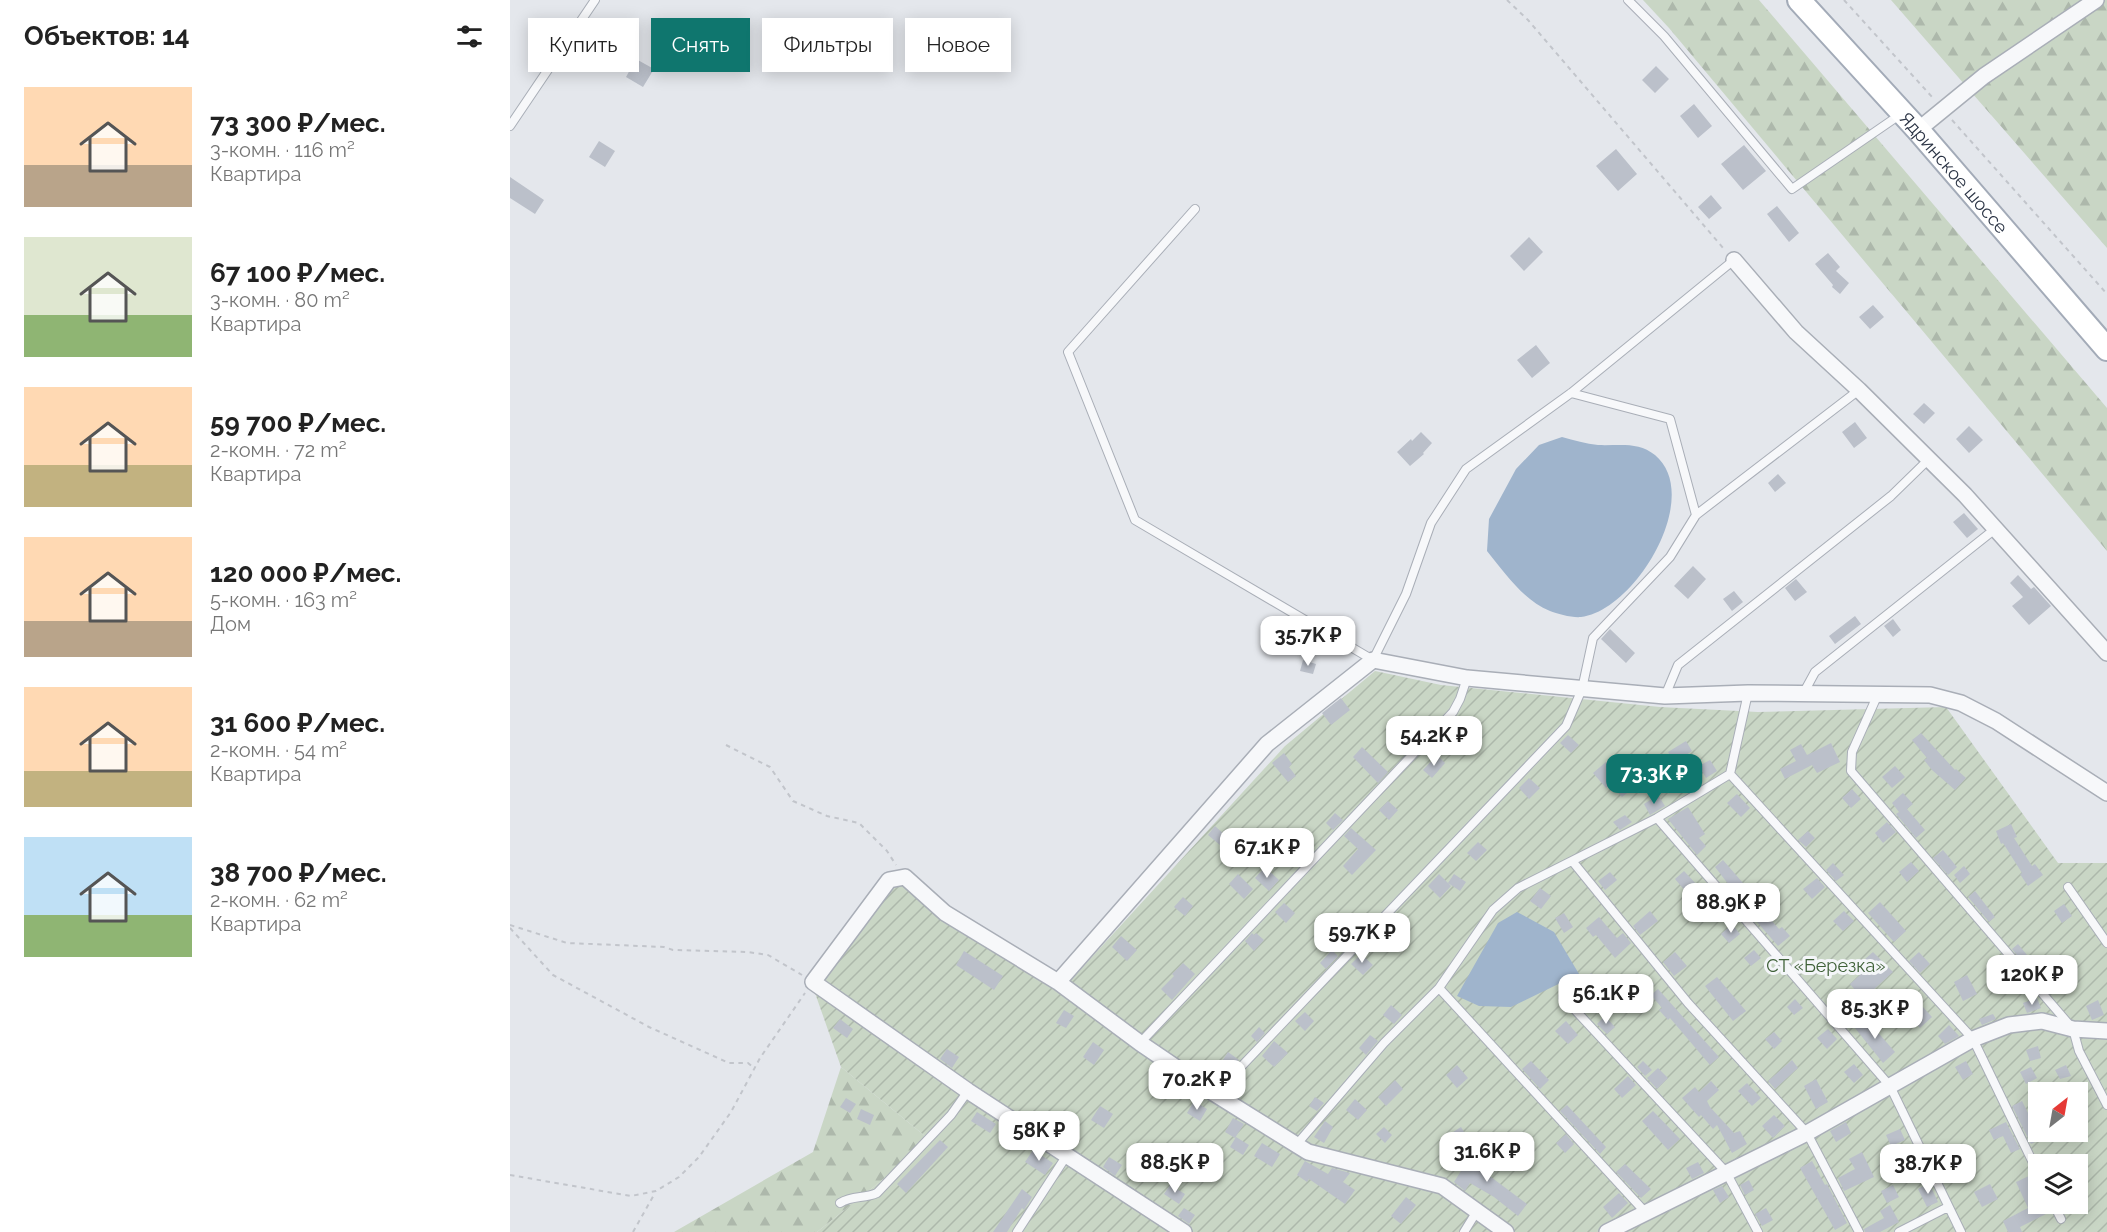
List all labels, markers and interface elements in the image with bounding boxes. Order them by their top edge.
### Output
chip: Купить [528,18,639,72]
chip: Снять [651,18,750,72]
chip: Фильтры [762,18,893,72]
chip: Новое [905,18,1011,72]
icon: filters [453,20,486,53]
text: Объектов: 14 [24,21,190,51]
street label: Ядринское шоссе [1896,107,2013,238]
text: 73 300 ₽/мес. [210,108,386,138]
icon: home [72,111,144,183]
text: 3-комн. · 116 m² [210,138,355,162]
text: Квартира [210,162,301,186]
text: 67 100 ₽/мес. [210,258,385,288]
icon: home [72,261,144,333]
text: 3-комн. · 80 m² [210,288,350,312]
text: Квартира [210,312,301,336]
text: 59 700 ₽/мес. [210,408,386,438]
icon: home [72,411,144,483]
text: 2-комн. · 72 m² [210,438,346,462]
text: Квартира [210,462,301,486]
text: 120 000 ₽/мес. [210,558,401,588]
icon: home [72,561,144,633]
text: 5-комн. · 163 m² [210,588,357,612]
text: Дом [210,612,251,636]
pin: 35.7K ₽ [1253,616,1363,667]
text: 35.7K ₽ [1274,623,1342,647]
text: 31 600 ₽/мес. [210,708,385,738]
icon: home [72,711,144,783]
pin: 54.2K ₽ [1379,716,1489,767]
text: 54.2K ₽ [1400,723,1468,747]
text: 2-комн. · 54 m² [210,738,347,762]
pin: 73.3K ₽ [1599,754,1709,805]
text: 73.3K ₽ [1620,761,1688,785]
text: Квартира [210,762,301,786]
pin: 67.1K ₽ [1212,828,1322,879]
text: 67.1K ₽ [1234,835,1300,859]
text: 38 700 ₽/мес. [210,858,387,888]
icon: home [72,861,144,933]
pin: 88.9K ₽ [1676,883,1786,934]
text: 2-комн. · 62 m² [210,888,348,912]
text: 88.9K ₽ [1696,890,1766,914]
text: Квартира [210,912,301,936]
pin: 59.7K ₽ [1307,913,1417,964]
text: 59.7K ₽ [1328,920,1396,944]
park label: СТ «Березка» [1766,955,1886,976]
pin: 120K ₽ [1983,955,2081,1006]
text: 120K ₽ [2001,962,2064,986]
pin: 56.1K ₽ [1551,974,1661,1025]
text: 56.1K ₽ [1572,981,1640,1005]
pin: 85.3K ₽ [1820,989,1930,1040]
text: 85.3K ₽ [1841,996,1909,1020]
pin: 70.2K ₽ [1142,1060,1252,1111]
text: 70.2K ₽ [1163,1067,1231,1091]
north arrow [2028,1082,2088,1142]
map controls [2028,1082,2088,1214]
pin: 58K ₽ [997,1111,1081,1162]
text: 58K ₽ [1013,1118,1065,1142]
pin: 31.6K ₽ [1432,1132,1542,1183]
text: 31.6K ₽ [1453,1139,1521,1163]
pin: 88.5K ₽ [1120,1143,1230,1194]
pin: 38.7K ₽ [1873,1144,1983,1195]
text: 88.5K ₽ [1140,1150,1210,1174]
text: 38.7K ₽ [1894,1151,1962,1175]
button: layers [2028,1154,2088,1214]

